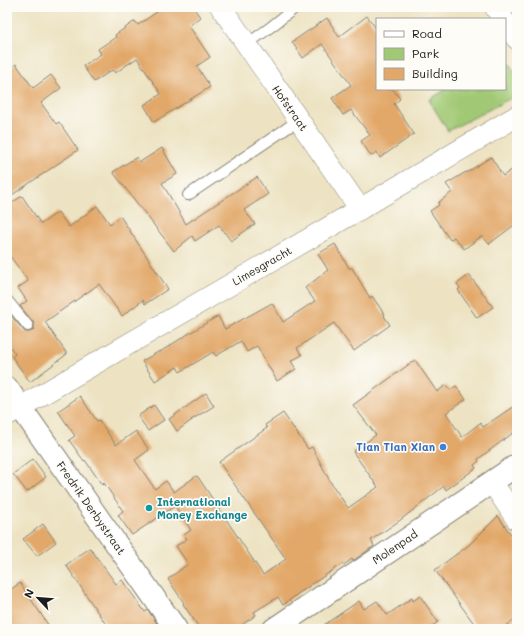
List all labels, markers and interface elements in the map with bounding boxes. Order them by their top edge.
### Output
legend [376,18,506,90]
text: Road [412,25,442,41]
text: Park [412,45,439,61]
text: Building [412,65,458,81]
street label: Hofstraat [269,82,312,134]
street label: Limesgracht [229,242,294,289]
place label: Tian Tian Xian [356,439,435,454]
marker: Tian Tian Xian [438,442,448,452]
street label: Fredrik Derbystraat [54,458,129,557]
place label: International Money Exchange [157,494,248,522]
marker: International Money Exchange [144,503,154,513]
street label: Molenpad [369,526,420,567]
north arrow [18,578,58,618]
text: N [20,586,37,600]

